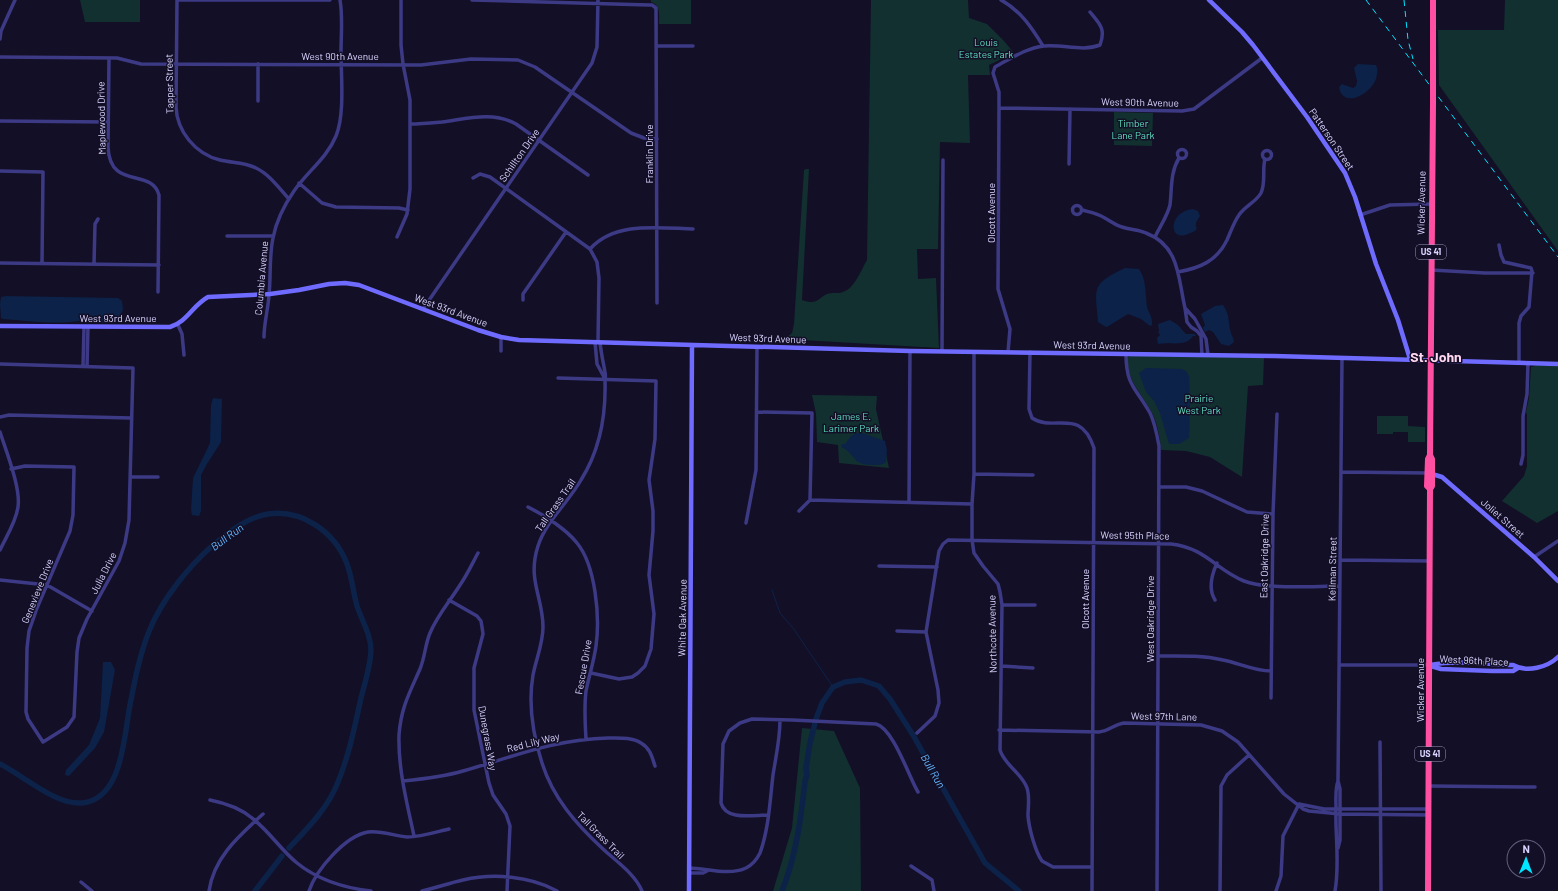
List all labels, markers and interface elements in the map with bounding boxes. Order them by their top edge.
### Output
park label: Louis Estates Park [959,36,1013,60]
street label: West 90th Avenue [301,50,379,62]
street label: Tapper Street [162,54,176,114]
street label: Maplewood Drive [94,81,108,155]
street label: West 90th Avenue [1101,95,1179,109]
street label: Patterson Street [1307,106,1357,172]
park label: Timber Lane Park [1111,117,1155,141]
street label: Franklin Drive [643,124,655,184]
street label: Schillton Drive [496,126,542,184]
street label: Wicker Avenue [1414,171,1428,235]
street label: Olcott Avenue [985,183,997,243]
street label: Columbia Avenue [252,240,270,316]
road number: US 41 [1416,245,1446,259]
street label: West 93rd Avenue [413,291,489,329]
street label: West 93rd Avenue [79,312,157,324]
street label: West 93rd Avenue [729,331,807,345]
street label: West 93rd Avenue [1053,338,1131,352]
district label: St. John [1410,348,1462,365]
park label: Prairie West Park [1177,392,1221,416]
park label: James E. Larimer Park [823,410,879,434]
street label: Tall Grass Trail [532,476,578,534]
street label: Joliet Street [1479,496,1528,541]
street label: East Oakridge Drive [1257,514,1271,598]
water label: Bull Run [208,520,246,553]
street label: West 95th Place [1100,528,1170,542]
street label: Keilman Street [1325,536,1339,601]
street label: Julia Drive [87,550,119,596]
street label: Genevieve Drive [19,557,55,625]
street label: Olcott Avenue [1079,569,1091,629]
street label: West Oakridge Drive [1144,576,1156,662]
street label: White Oak Avenue [675,579,689,657]
street label: Northcote Avenue [985,595,999,673]
street label: Fescue Drive [572,639,594,695]
street label: West 96th Place [1439,652,1509,668]
street label: Wicker Avenue [1414,658,1426,722]
street label: Dunegrass Way [476,705,500,772]
street label: West 97th Lane [1131,709,1197,723]
street label: Red Lily Way [505,730,561,754]
road number: US 41 [1415,747,1445,761]
water label: Bull Run [918,751,949,790]
street label: Tall Grass Trail [575,809,627,861]
north arrow [1506,839,1546,879]
text: N [1522,842,1530,855]

